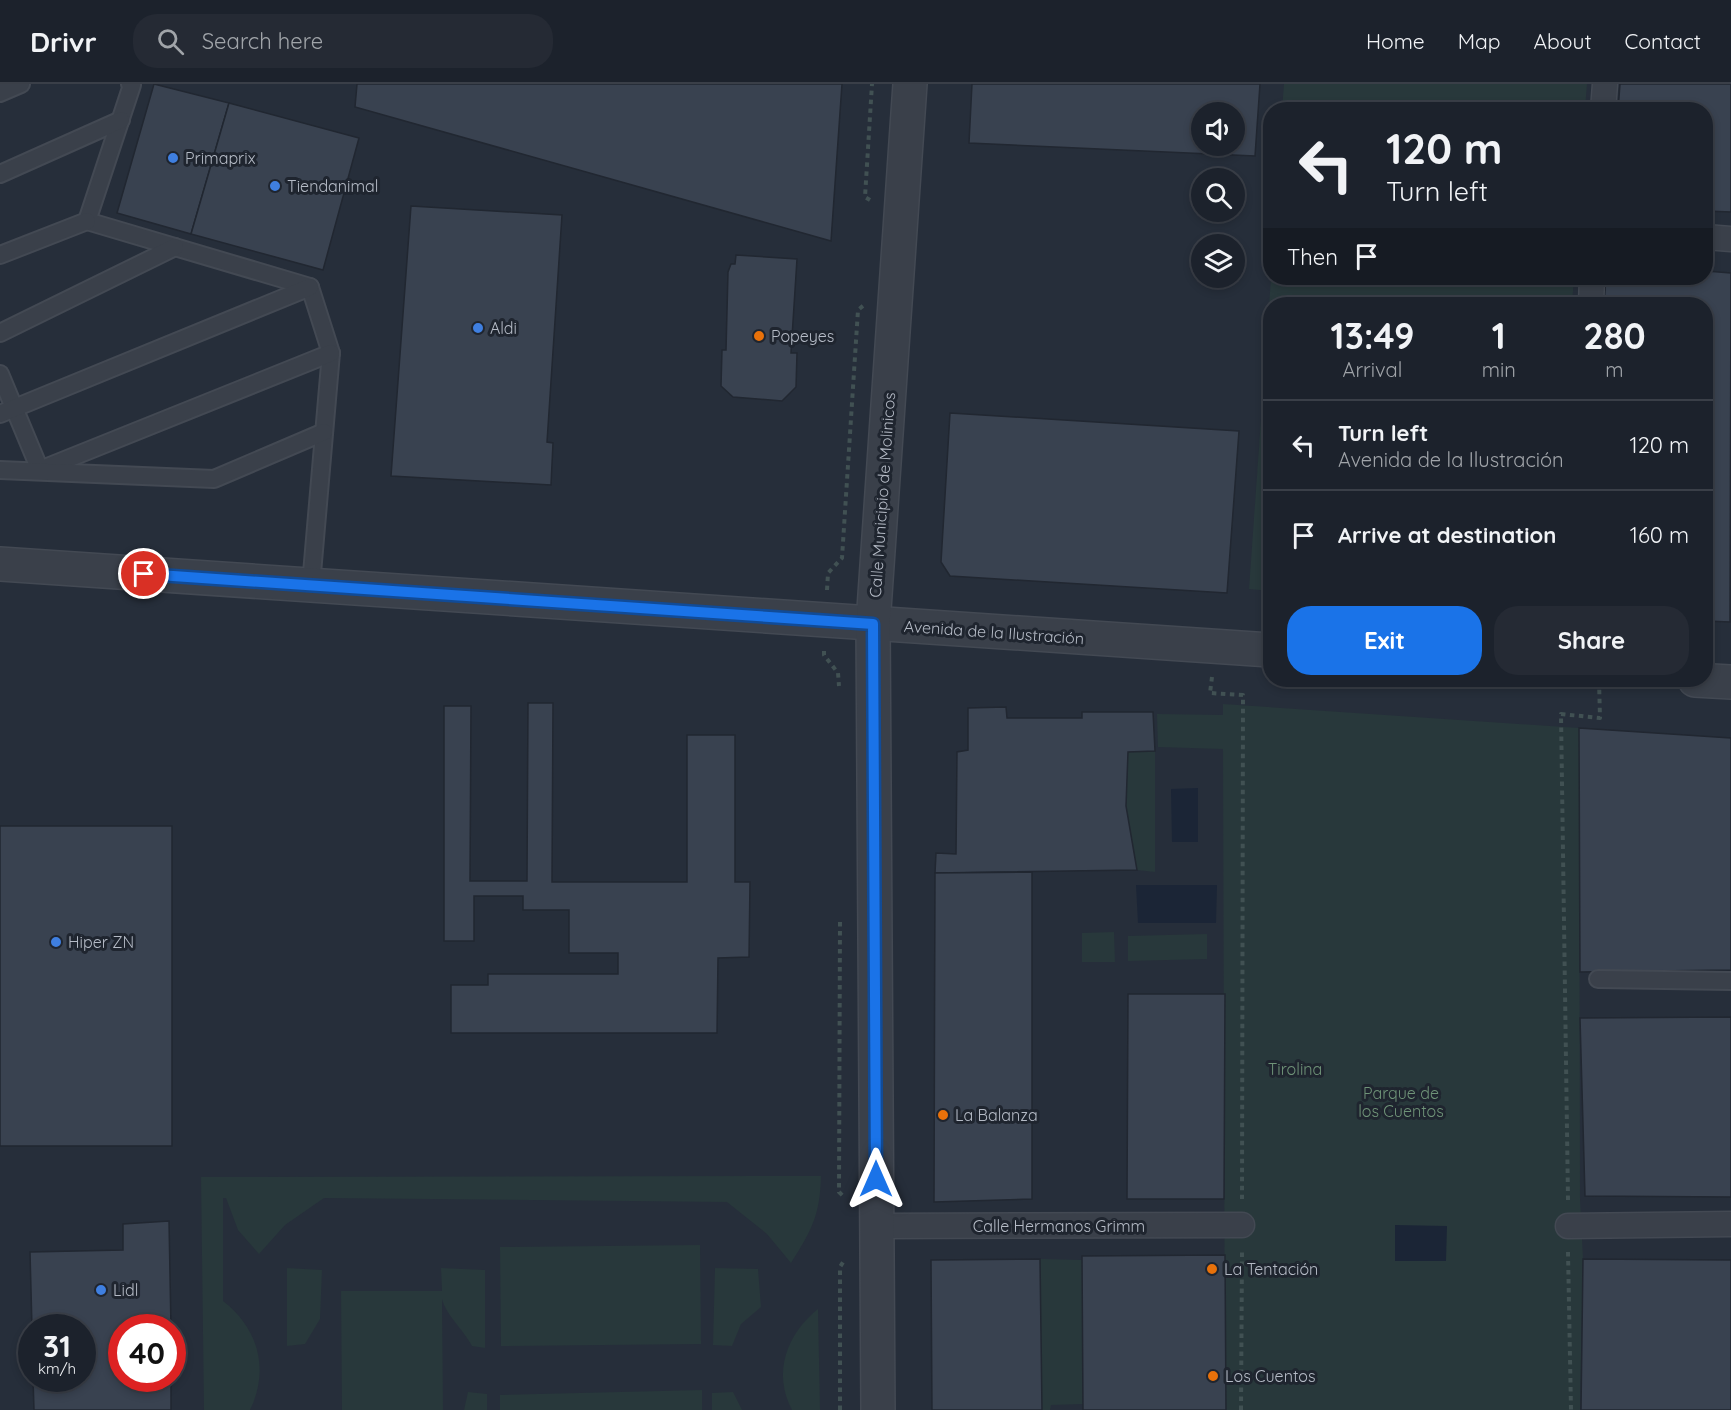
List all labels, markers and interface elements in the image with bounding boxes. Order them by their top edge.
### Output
search box [133,14,553,68]
text: Drivr [30,24,97,59]
icon: search [154,25,187,58]
text: Search here [202,27,323,55]
text: Home [1366,28,1425,54]
text: Map [1458,28,1501,54]
text: About [1534,28,1592,54]
text: Contact [1625,28,1701,54]
map controls [1191,102,1245,288]
button: sound [1191,102,1245,156]
text: 120 m [1386,122,1503,175]
icon: left [1287,126,1365,204]
place label: Primaprix [185,148,256,168]
marker: Primaprix [166,151,180,165]
button: search [1191,168,1245,222]
text: Turn left [1386,174,1488,208]
place label: Tiendanimal [287,176,378,196]
marker: Tiendanimal [268,179,282,193]
button: layers [1191,234,1245,288]
icon: arrive [1350,240,1383,273]
text: Then [1287,243,1338,271]
text: 13:49 [1330,313,1414,358]
text: 1 [1492,313,1506,358]
text: 280 [1583,313,1646,358]
place label: Aldi [490,318,517,338]
marker: Aldi [471,321,485,335]
place label: Popeyes [771,326,834,346]
marker: Popeyes [752,329,766,343]
text: Arrival [1342,357,1402,382]
text: min [1482,357,1516,382]
text: m [1605,357,1624,382]
street label: Calle Municipio de Molinicos [865,392,899,598]
text: Turn left [1338,419,1428,447]
icon: left [1287,429,1320,462]
text: 120 m [1630,431,1689,459]
text: Avenida de la Ilustración [1338,447,1564,472]
icon: arrive [1287,519,1320,552]
text: Arrive at destination [1338,521,1556,549]
text: 160 m [1630,521,1689,549]
pin [118,548,169,599]
icon: arrive [127,557,160,590]
button: Exit [1287,606,1482,675]
button: Share [1494,606,1689,675]
street label: Avenida de la Ilustración [903,616,1085,648]
place label: Hiper ZN [68,932,134,952]
marker: Hiper ZN [49,935,63,949]
park label: Tirolina [1268,1059,1322,1079]
park label: Parque de los Cuentos [1358,1083,1444,1121]
place label: La Balanza [955,1105,1038,1125]
marker: La Balanza [936,1108,950,1122]
position arrow [844,1147,908,1211]
street label: Calle Hermanos Grimm [973,1216,1145,1236]
place label: La Tentación [1224,1259,1318,1279]
marker: La Tentación [1205,1262,1219,1276]
place label: Lidl [113,1280,138,1300]
marker: Lidl [94,1283,108,1297]
speed limit sign: 40 [108,1314,186,1392]
text: 31 [43,1327,71,1365]
text: km/h [38,1359,76,1378]
place label: Los Cuentos [1225,1366,1315,1386]
marker: Los Cuentos [1206,1369,1220,1383]

